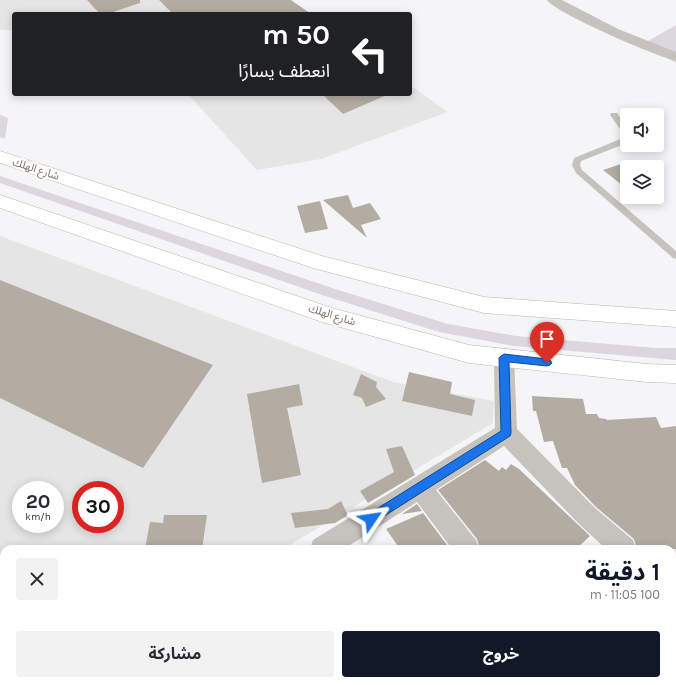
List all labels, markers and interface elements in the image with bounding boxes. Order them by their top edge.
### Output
text: 50 m [262,18,330,51]
icon: left [344,28,396,80]
text: انعطف يسارًا [238,60,330,82]
map controls [620,108,664,204]
button: sound [620,108,664,152]
street label: شارع الهلك [11,155,61,184]
button: layers [620,160,664,204]
street label: شارع الهلك [307,302,357,329]
pin [530,322,564,363]
icon: arrive [536,328,558,350]
speed limit sign: 30 [72,481,124,533]
text: 20 [26,490,50,513]
position arrow [350,498,392,540]
text: km/h [25,511,51,523]
button: close [16,558,58,600]
text: 1 دقيقة [585,558,660,586]
text: 100 m · 11:05 [590,587,660,602]
button: مشاركة [16,631,334,677]
button: خروج [342,631,660,677]

